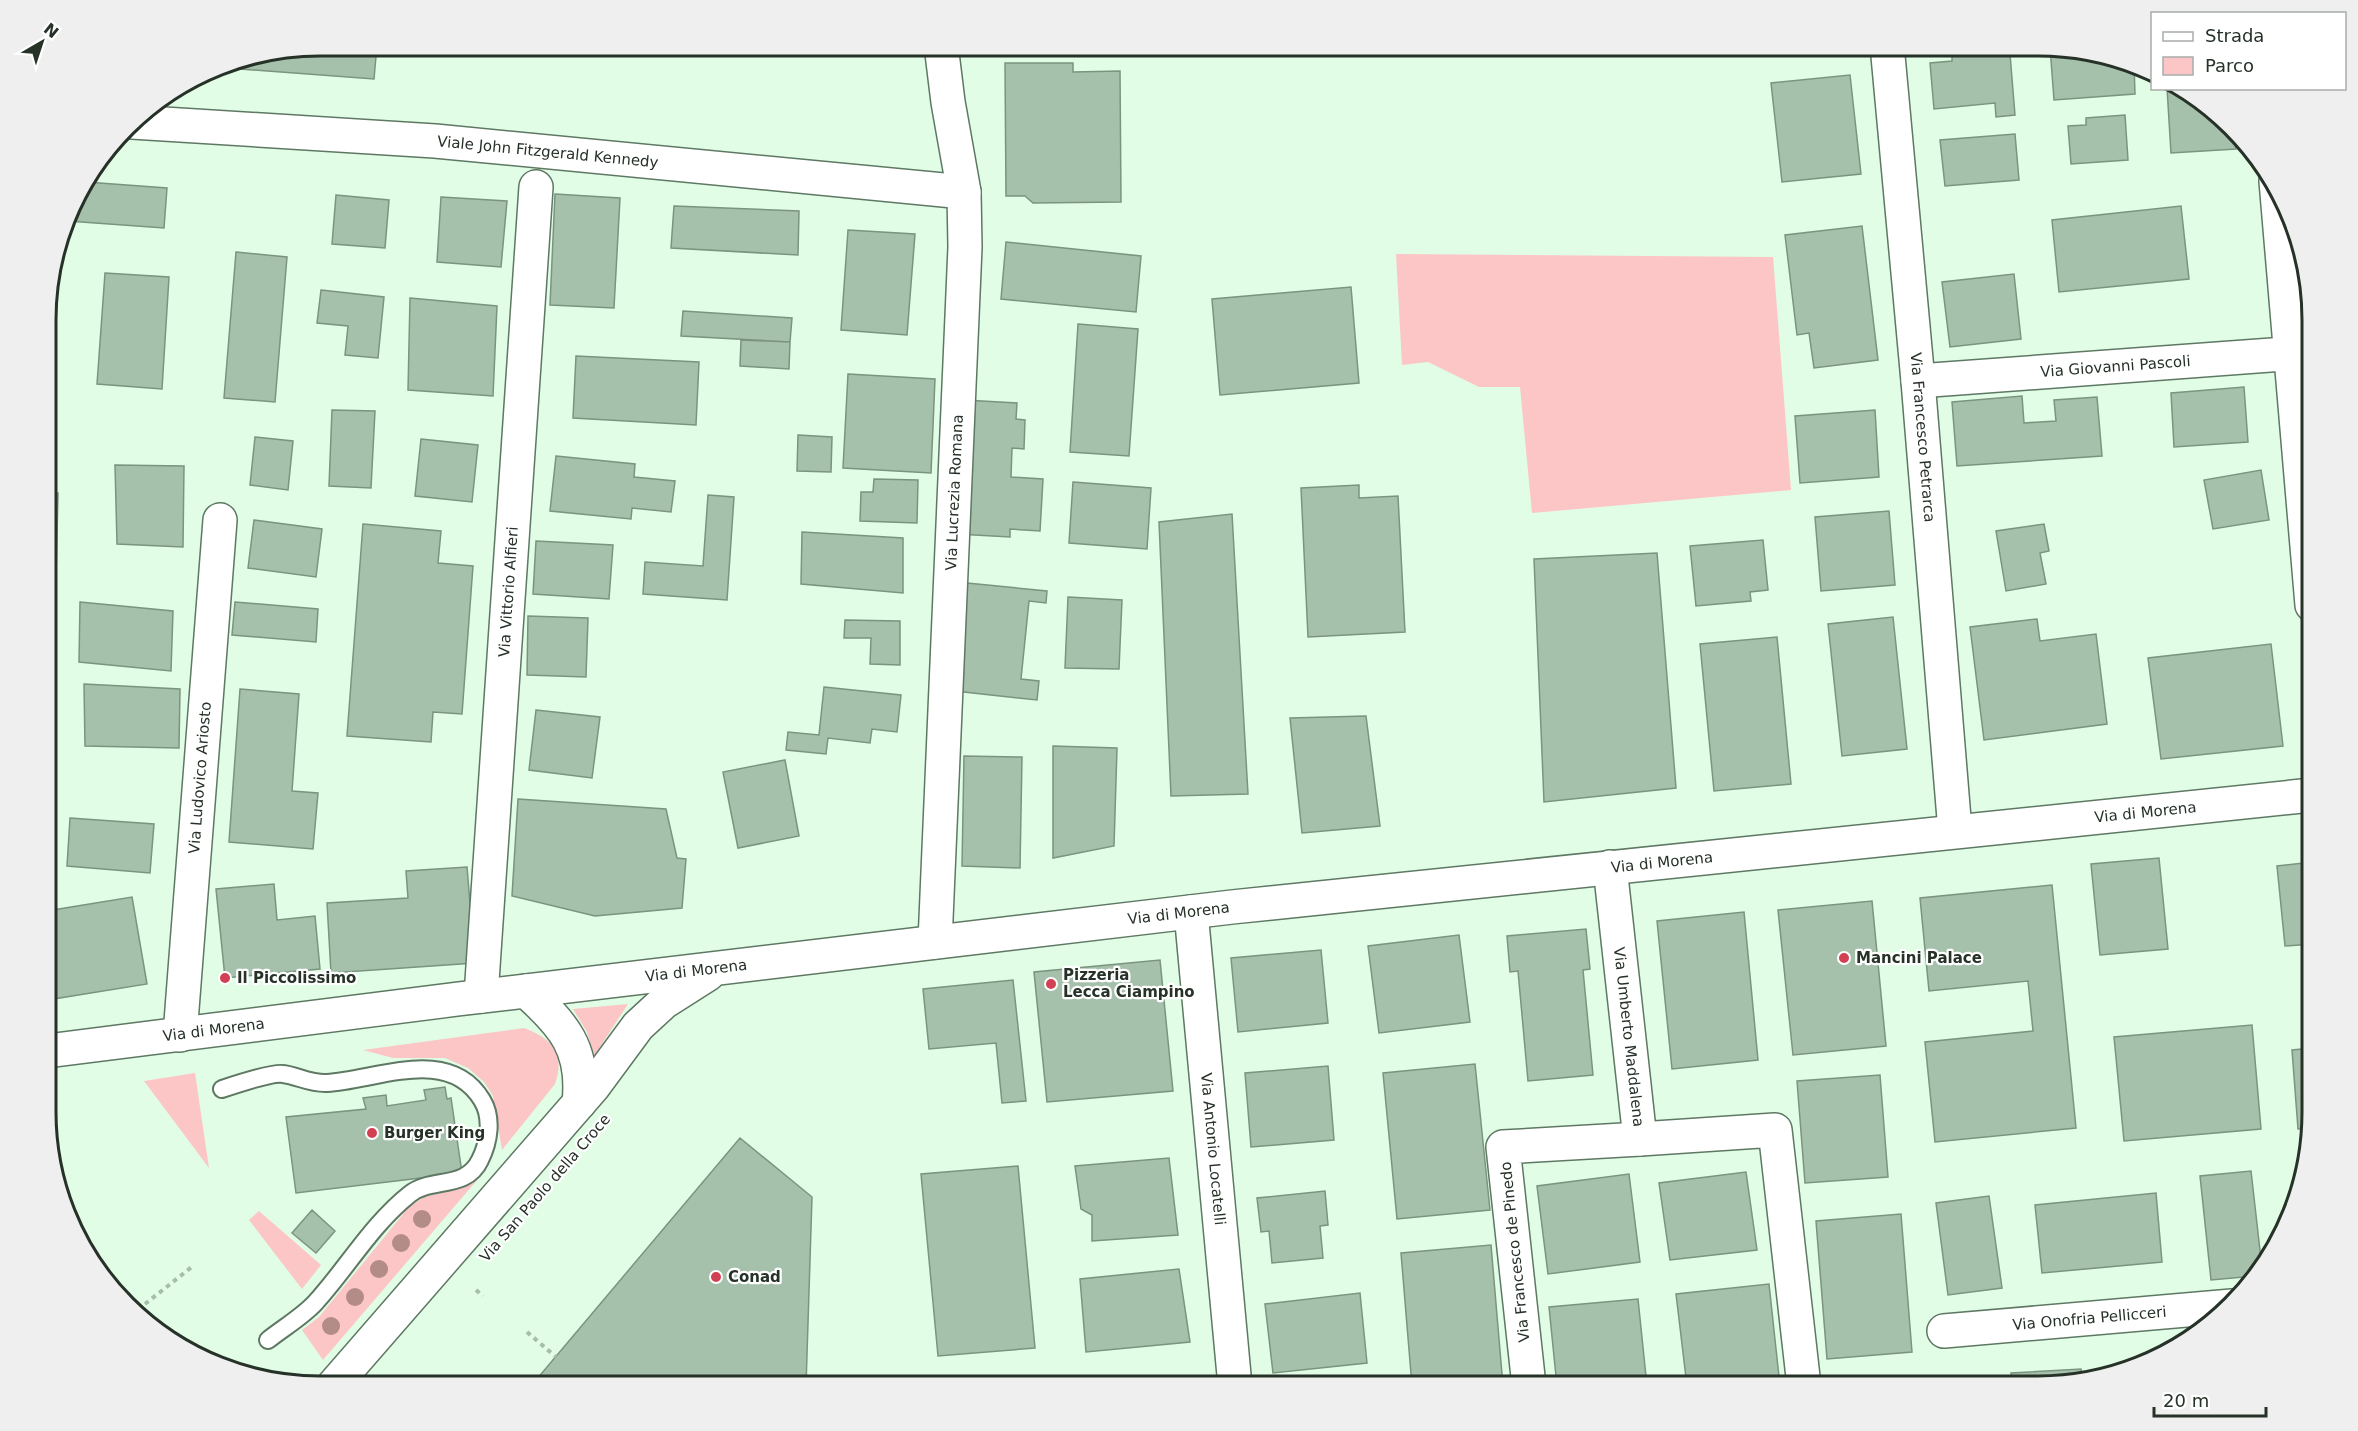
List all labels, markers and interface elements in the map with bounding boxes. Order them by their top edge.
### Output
north arrow [12,12,72,72]
legend [2151,12,2346,90]
text: N [40,19,62,42]
text: Strada [2205,25,2264,46]
text: Parco [2205,55,2254,76]
street label: Viale John Fitzgerald Kennedy [436,132,659,172]
street label: Via Francesco Petrarca [1906,352,1939,523]
street label: Via Giovanni Pascoli [2040,352,2191,381]
street label: Via Lucrezia Romana [942,414,967,571]
street label: Via Vittorio Alfieri [495,526,522,658]
street label: Via Ludovico Ariosto [185,701,215,854]
street label: Via di Morena [2093,798,2197,827]
street label: Via di Morena [1610,848,1714,877]
street label: Via di Morena [1127,898,1231,928]
street label: Via Umberto Maddalena [1610,946,1648,1128]
place label: Mancini Palace [1856,949,1982,967]
marker: Mancini Palace [1837,951,1851,965]
street label: Via di Morena [644,956,748,986]
place label: Pizzeria Lecca Ciampino [1063,966,1195,1001]
place label: Il Piccolissimo [237,969,356,987]
marker: Il Piccolissimo [218,971,232,985]
marker: Pizzeria Lecca Ciampino [1044,977,1058,991]
street label: Via di Morena [162,1015,266,1045]
street label: Via Antonio Locatelli [1197,1072,1229,1226]
street label: Via San Paolo della Croce [476,1110,614,1266]
place label: Burger King [384,1124,485,1142]
marker: Burger King [365,1126,379,1140]
street label: Via Francesco de Pinedo [1497,1161,1533,1343]
place label: Conad [728,1268,781,1286]
marker: Conad [709,1270,723,1284]
street label: Via Onofria Pellicceri [2012,1303,2167,1334]
scale bar [2154,1380,2266,1418]
text: 20 m [2163,1390,2209,1411]

